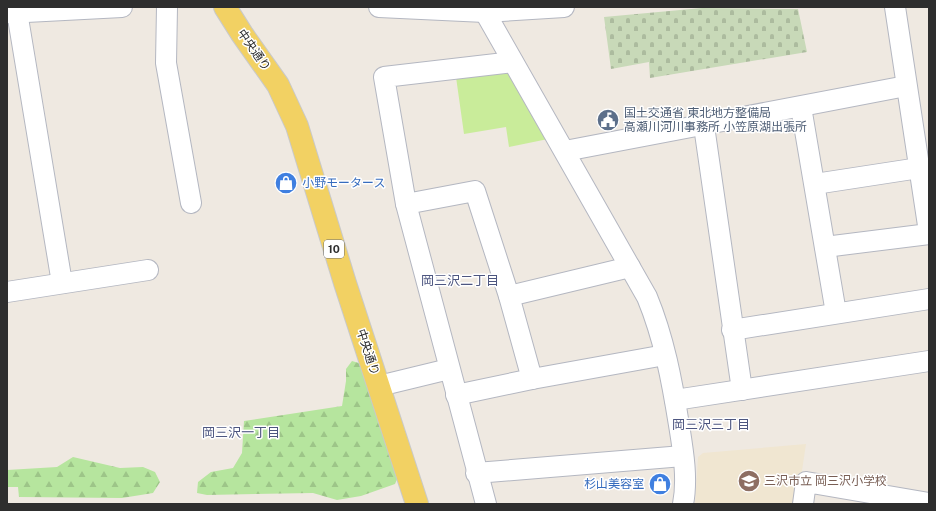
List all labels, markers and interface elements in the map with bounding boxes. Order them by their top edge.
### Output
street label: 中央通り [234,26,274,74]
place label: 国土交通省 東北地方整備局 高瀬川河川事務所 小笠原湖出張所 [624,106,807,134]
public building icon: 国土交通省 東北地方整備局 高瀬川河川事務所 小笠原湖出張所 [595,107,621,133]
shop icon: 小野モータース [273,170,299,196]
place label: 小野モータース [302,176,385,190]
road number: 10 [324,240,344,258]
district label: 岡三沢二丁目 [421,273,499,288]
street label: 中央通り [354,327,382,377]
district label: 岡三沢三丁目 [672,417,750,432]
district label: 岡三沢一丁目 [202,425,280,440]
school or university icon: 三沢市立 岡三沢小学校 [736,468,762,494]
shop icon: 杉山美容室 [647,471,673,497]
place label: 三沢市立 岡三沢小学校 [764,474,887,488]
place label: 杉山美容室 [584,477,644,491]

